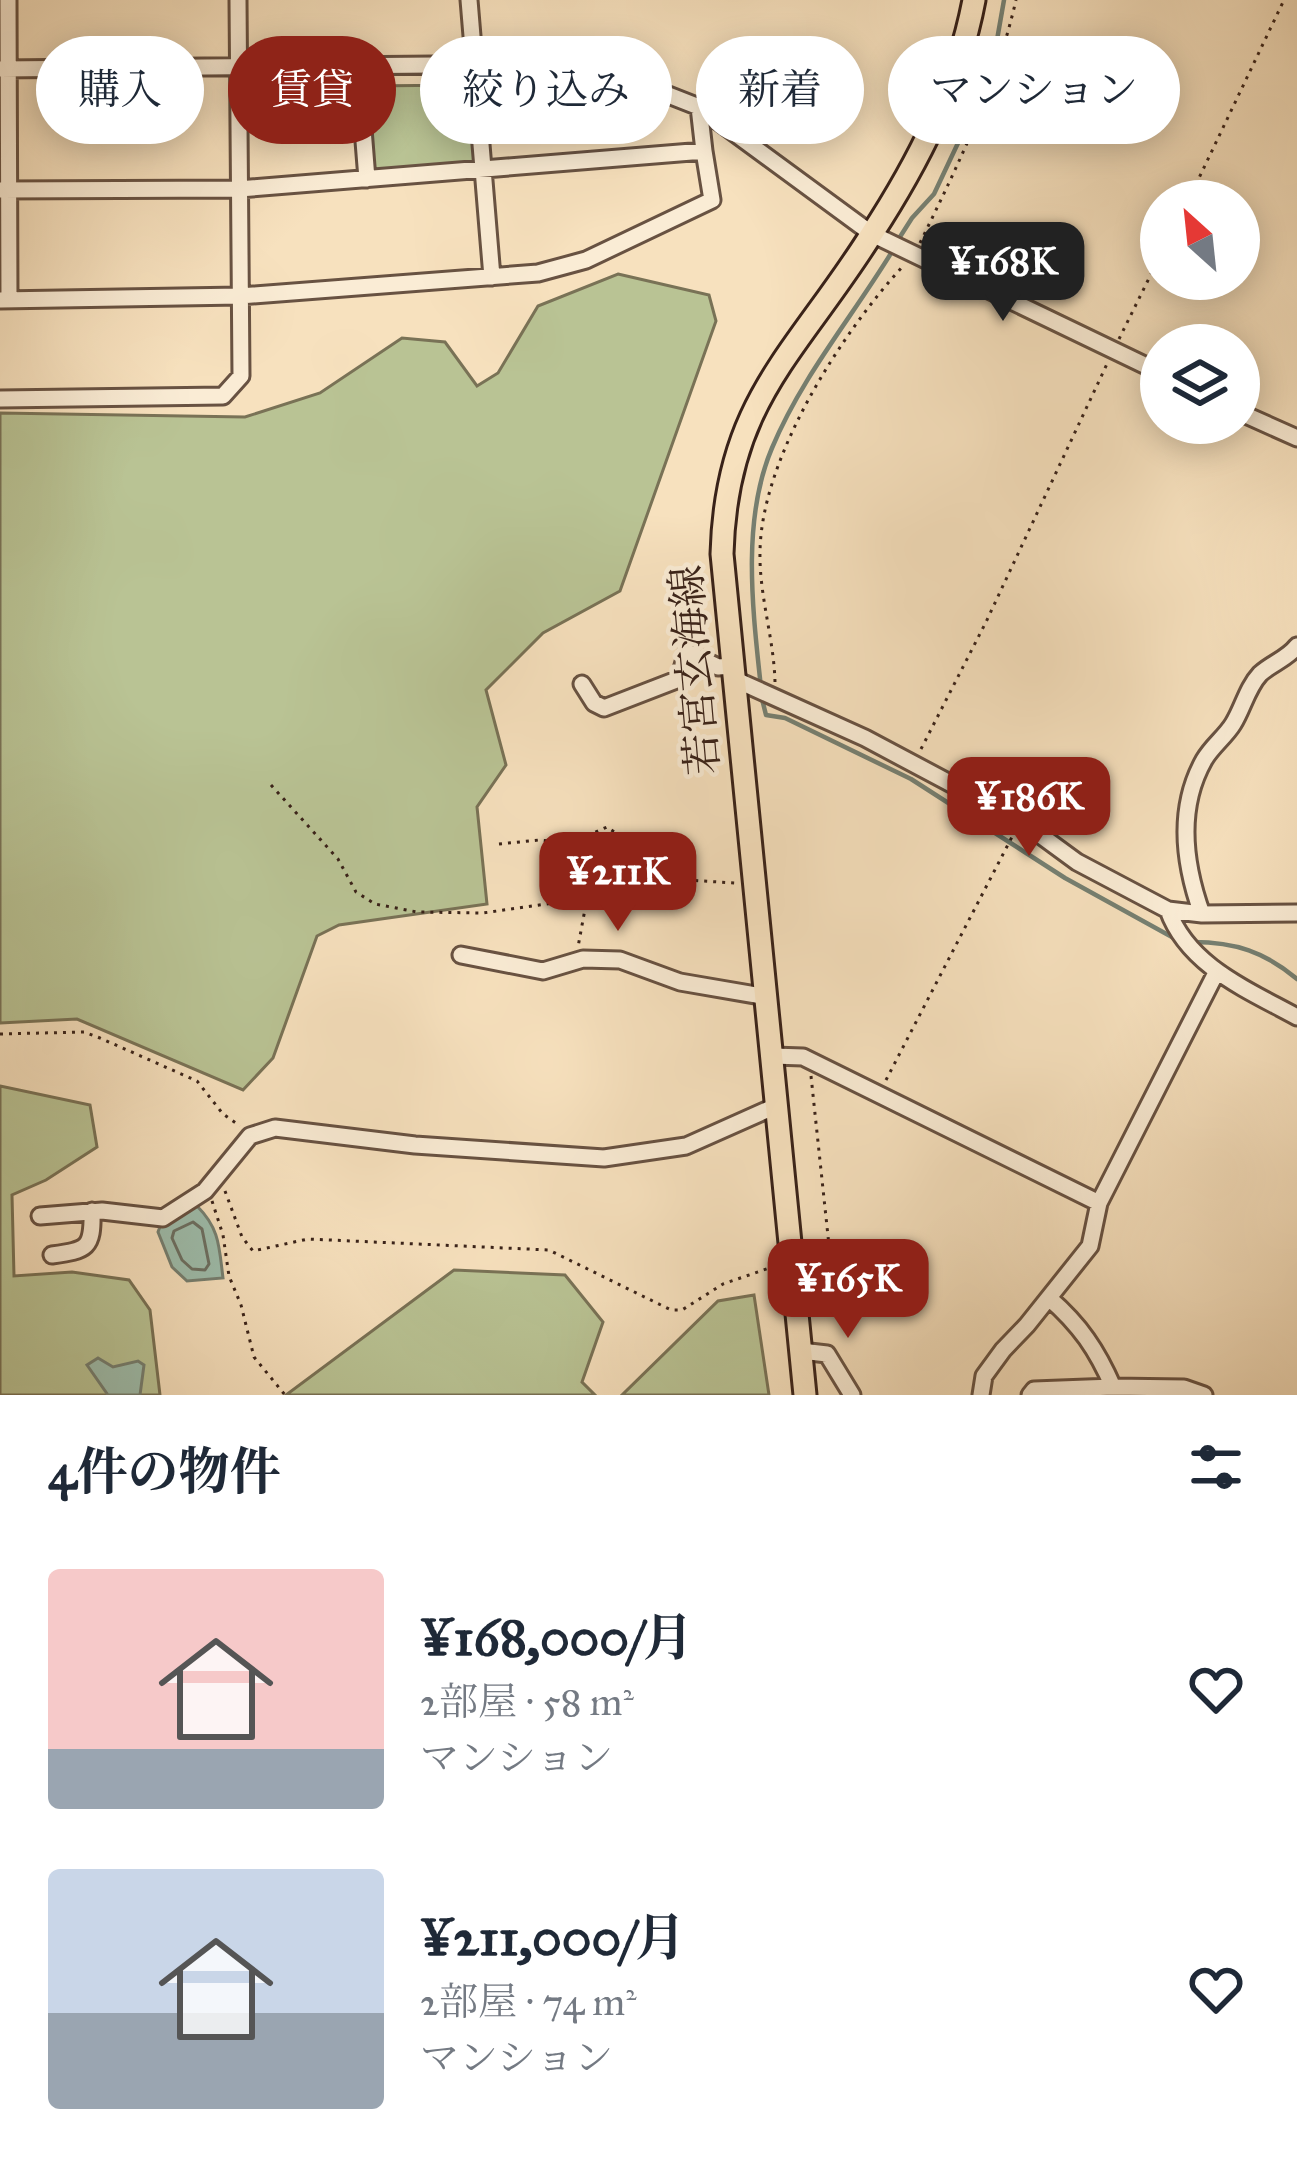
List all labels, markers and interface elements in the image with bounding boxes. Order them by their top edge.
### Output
chip: 購入 [36,36,204,144]
chip: 賃貸 [228,36,396,144]
chip: 絞り込み [420,36,672,144]
chip: 新着 [696,36,864,144]
chip: マンション [888,36,1180,144]
north arrow [1140,180,1260,300]
map controls [1140,180,1260,444]
pin: ¥168K [919,222,1087,324]
text: ¥168K [948,237,1058,285]
button: layers [1140,324,1260,444]
street label: 若宮玄海線 [660,563,730,777]
pin: ¥186K [945,757,1113,859]
text: ¥186K [974,772,1084,820]
pin: ¥211K [534,832,702,934]
text: ¥211K [566,847,670,895]
pin: ¥165K [764,1239,932,1341]
text: ¥165K [795,1254,901,1302]
icon: filters [1183,1434,1249,1500]
text: 4件の物件 [48,1441,280,1503]
text: ¥168,000/月 [420,1607,694,1669]
icon: home [144,1617,288,1761]
icon: heart [1183,1656,1249,1722]
text: 2部屋 · 58 m² [420,1678,634,1726]
text: マンション [420,1734,613,1782]
text: ¥211,000/月 [420,1907,686,1969]
icon: home [144,1917,288,2061]
icon: heart [1183,1956,1249,2022]
text: 2部屋 · 74 m² [420,1978,637,2026]
text: マンション [420,2034,613,2082]

